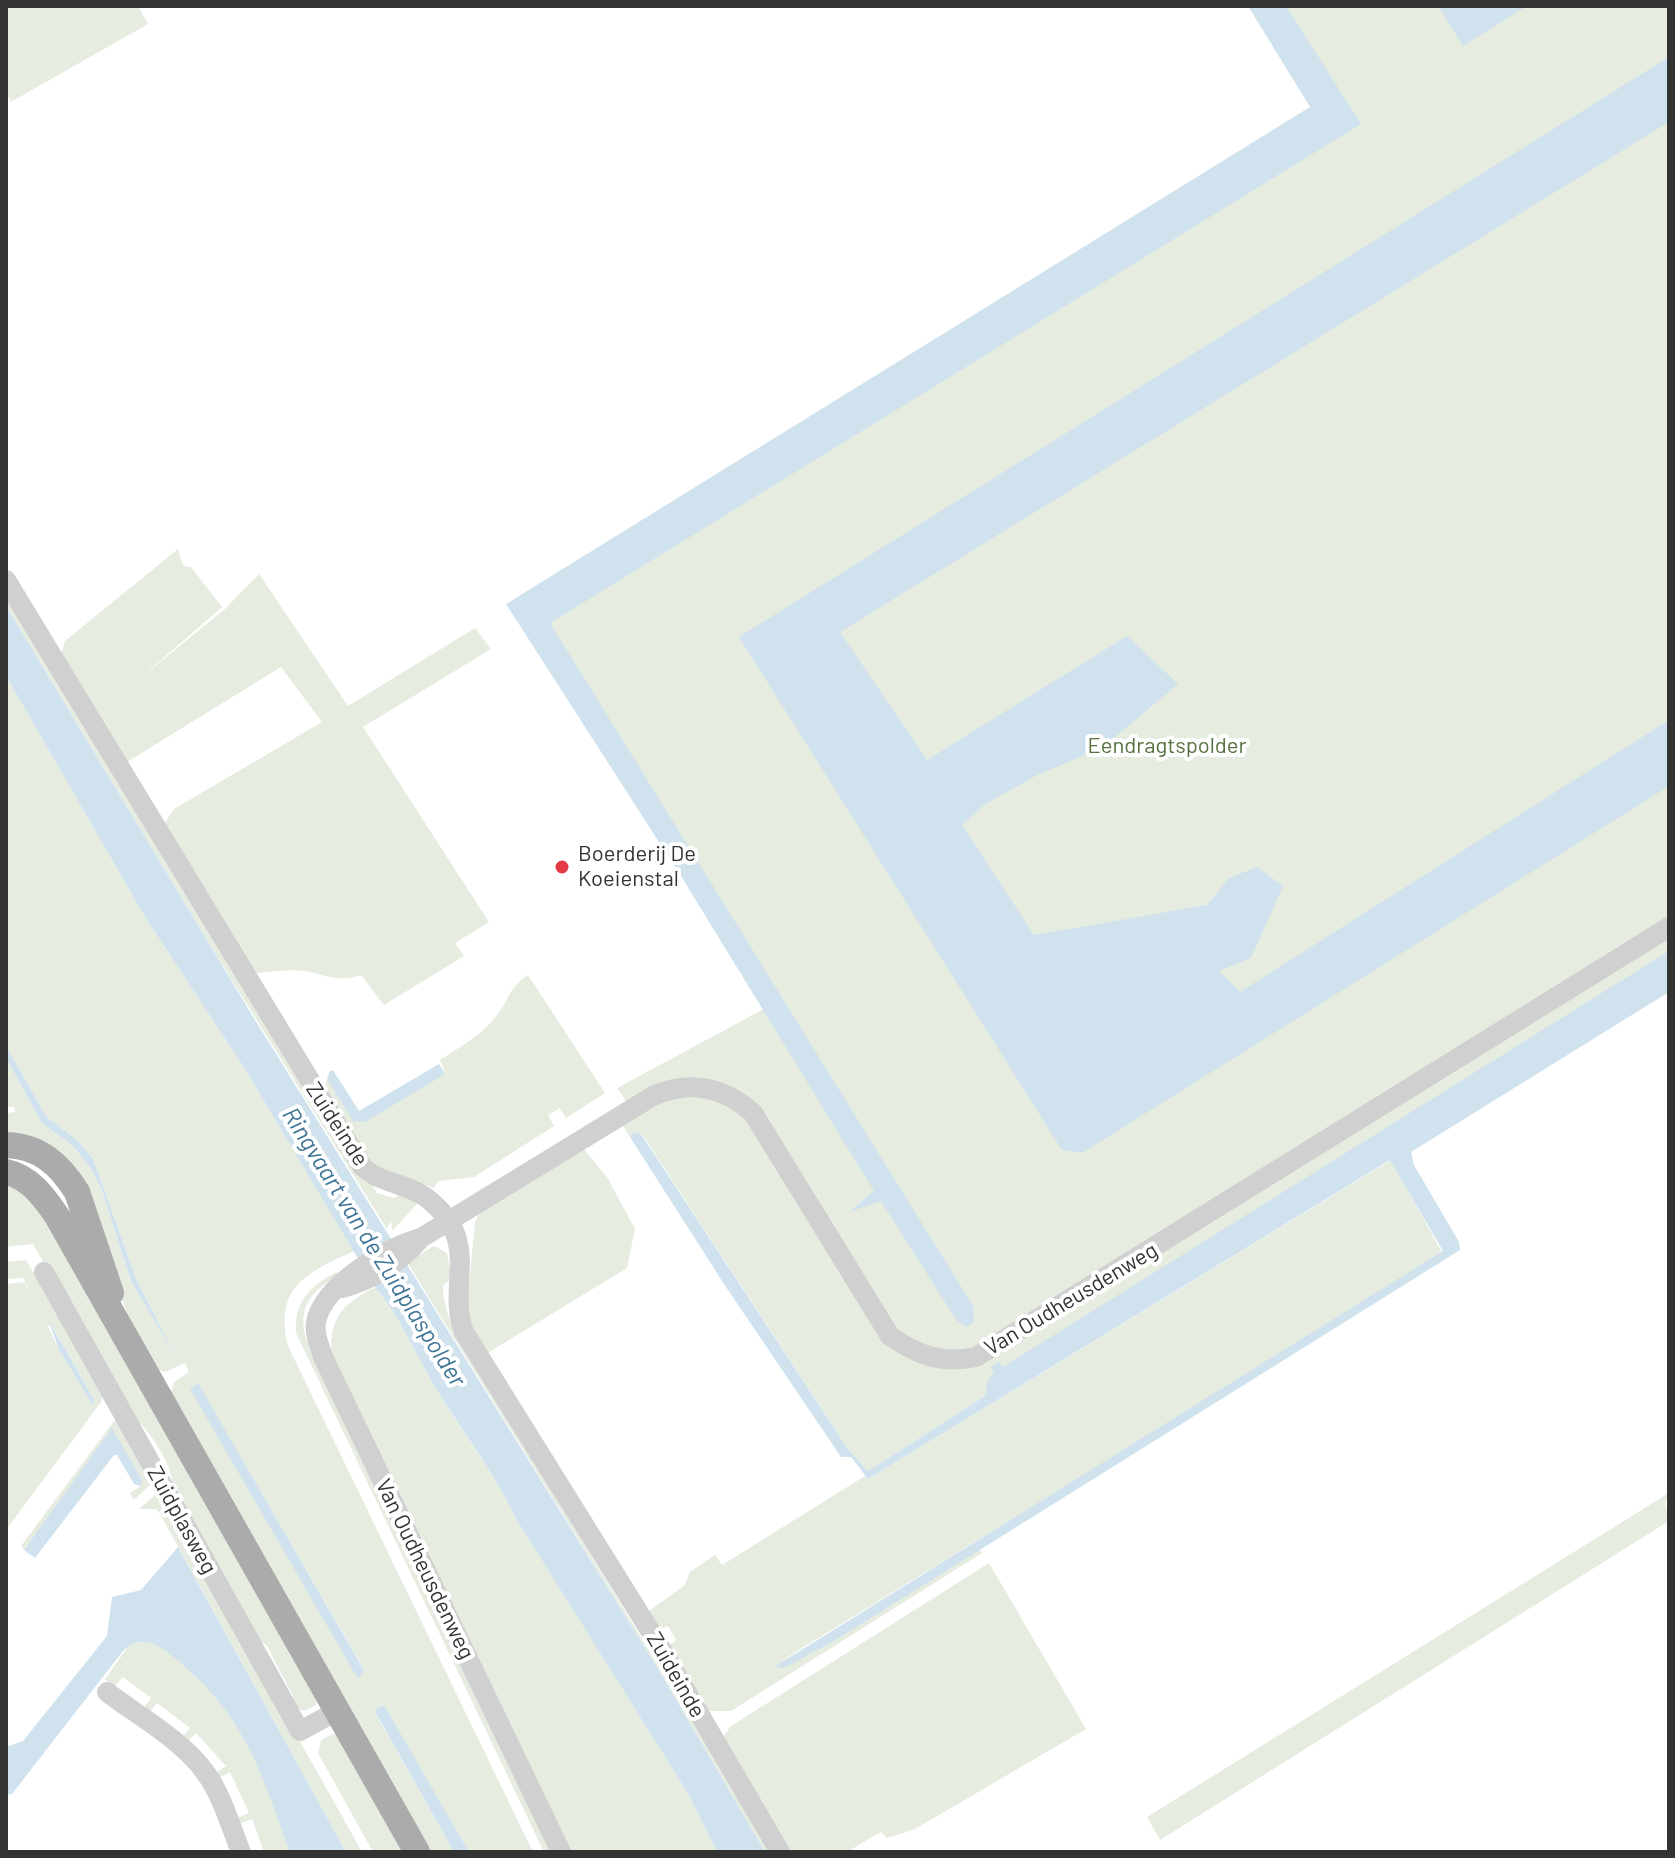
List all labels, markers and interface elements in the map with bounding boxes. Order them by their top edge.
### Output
park label: Eendragtspolder [1087,733,1247,759]
place label: Boerderij De Koeienstal [578,841,696,892]
marker: Boerderij De Koeienstal [553,858,571,876]
street label: Zuideinde [300,1077,374,1171]
water label: Ringvaart van de Zuidplaspolder [276,1102,472,1392]
street label: Van Oudheusdenweg [980,1237,1162,1361]
street label: Zuidplasweg [142,1462,222,1578]
street label: Van Oudheusdenweg [370,1475,480,1663]
street label: Zuideinde [641,1628,711,1722]

